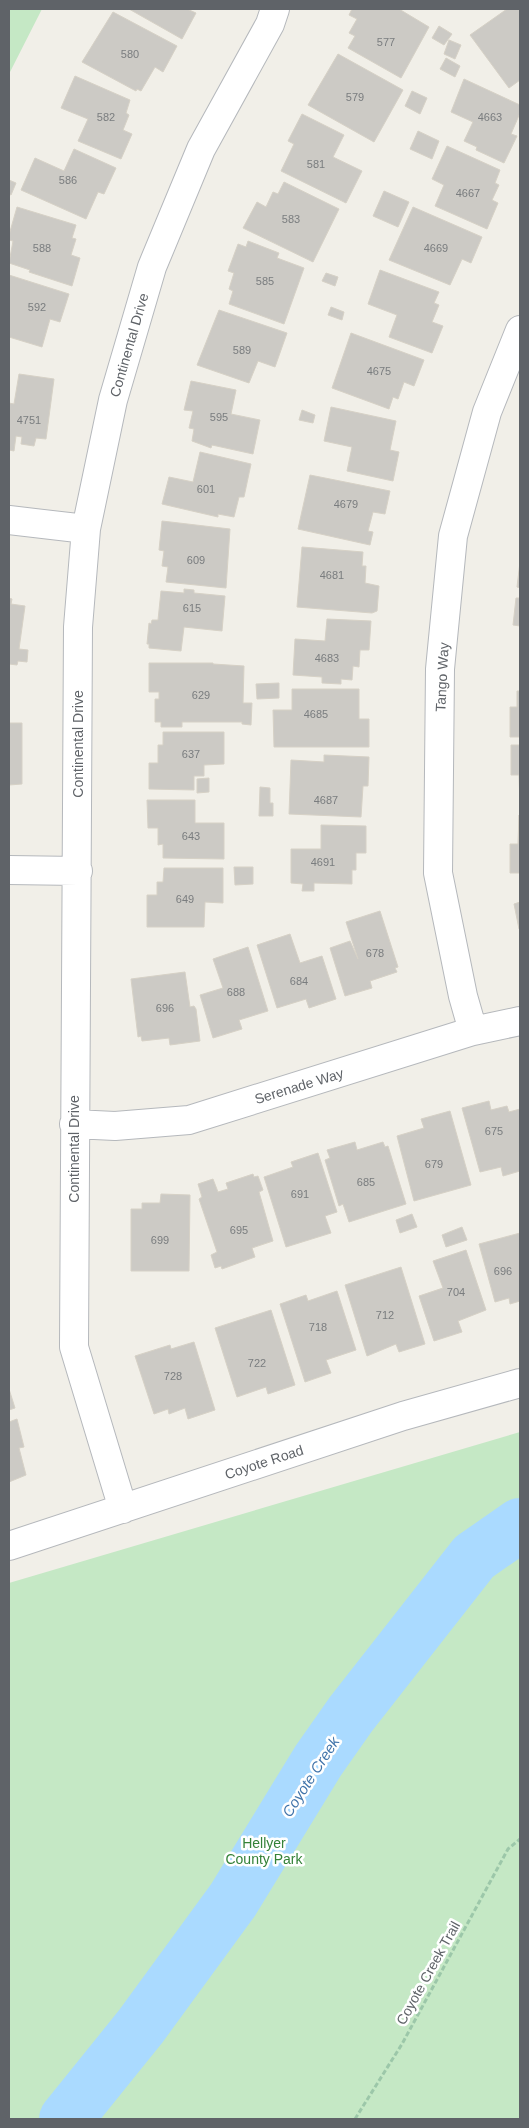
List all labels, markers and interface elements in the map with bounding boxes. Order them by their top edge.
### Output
house number: 577 [377,36,395,48]
house number: 580 [121,48,139,60]
house number: 579 [346,91,364,103]
house number: 582 [97,111,115,123]
house number: 4663 [478,111,502,123]
house number: 581 [307,158,325,170]
house number: 586 [59,174,77,186]
house number: 4667 [456,187,480,199]
house number: 583 [282,213,300,225]
house number: 588 [33,242,51,254]
house number: 4669 [424,242,448,254]
house number: 585 [256,275,274,287]
street label: Continental Drive [107,291,152,399]
house number: 592 [28,301,46,313]
house number: 589 [233,344,251,356]
house number: 4675 [367,365,391,377]
house number: 595 [210,411,228,423]
house number: 4751 [17,414,41,426]
house number: 601 [197,483,215,495]
house number: 4679 [334,498,358,510]
house number: 609 [187,554,205,566]
house number: 4681 [320,569,344,581]
house number: 615 [183,602,201,614]
street label: Tango Way [432,642,452,712]
house number: 4683 [315,652,339,664]
house number: 629 [192,689,210,701]
street label: Continental Drive [70,690,86,798]
house number: 4685 [304,708,328,720]
house number: 637 [182,748,200,760]
house number: 4687 [314,794,338,806]
house number: 643 [182,830,200,842]
house number: 4691 [311,856,335,868]
house number: 649 [176,893,194,905]
house number: 678 [366,947,384,959]
house number: 684 [290,975,308,987]
house number: 688 [227,986,245,998]
house number: 696 [156,1002,174,1014]
street label: Serenade Way [253,1065,345,1107]
street label: Continental Drive [66,1095,82,1203]
house number: 675 [485,1125,503,1137]
house number: 679 [425,1158,443,1170]
house number: 685 [357,1176,375,1188]
house number: 691 [291,1188,309,1200]
house number: 695 [230,1224,248,1236]
house number: 699 [151,1234,169,1246]
house number: 696 [494,1265,512,1277]
house number: 704 [447,1286,465,1298]
house number: 712 [376,1309,394,1321]
house number: 718 [309,1321,327,1333]
house number: 722 [248,1357,266,1369]
house number: 728 [164,1370,182,1382]
street label: Coyote Road [223,1442,305,1482]
water label: Coyote Creek [278,1732,343,1820]
park label: Hellyer County Park [225,1835,304,1867]
street label: Coyote Creek Trail [393,1918,463,2028]

